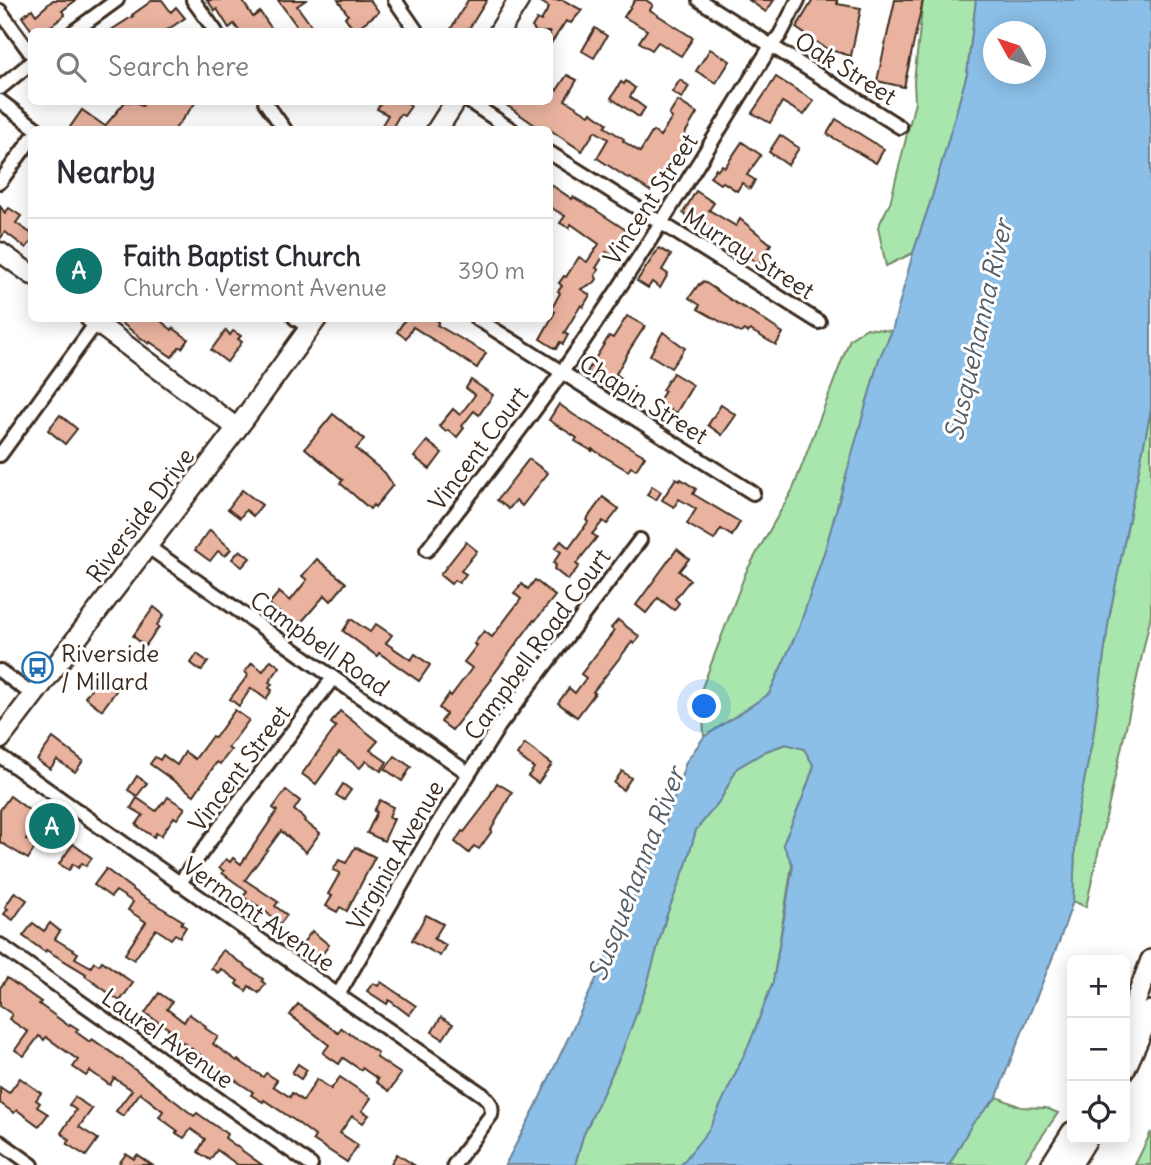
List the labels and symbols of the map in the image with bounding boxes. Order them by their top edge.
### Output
north arrow [983,21,1046,84]
street label: Oak Street [790,25,902,111]
street label: Vincent Street [596,128,704,270]
street label: Murray Street [678,201,820,305]
water label: Susquehanna River [937,213,1020,444]
street label: Chapin Street [574,348,714,450]
street label: Vincent Court [422,380,534,516]
street label: Riverside Drive [80,442,200,588]
street label: Campbell Road Court [457,542,617,746]
street label: Campbell Road [245,584,395,702]
place label: Riverside / Millard [61,638,159,696]
bus stop icon: Riverside / Millard [21,650,55,684]
your location [687,689,721,723]
street label: Vincent Street [182,699,296,837]
water label: Susquehanna River [580,760,693,985]
street label: Virginia Avenue [340,775,450,935]
pin: A [29,800,75,852]
street label: Vermont Avenue [177,850,341,978]
street label: Laurel Avenue [96,982,240,1094]

